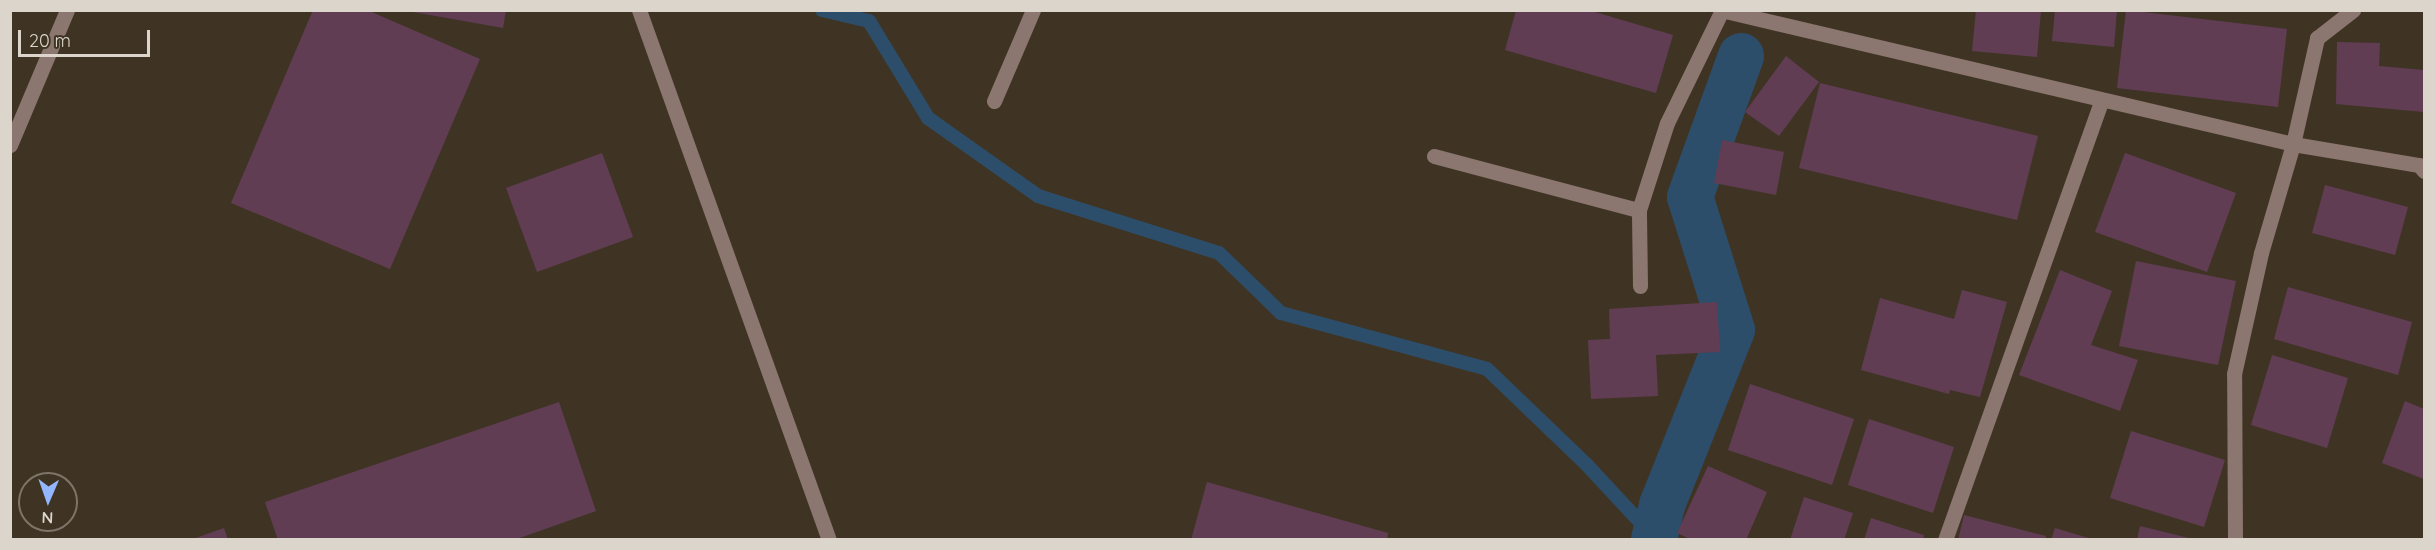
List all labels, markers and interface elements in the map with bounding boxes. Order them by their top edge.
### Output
scale bar [21,18,153,56]
text: 20 m [29,29,71,52]
north arrow [18,472,78,532]
text: N [41,508,54,528]

